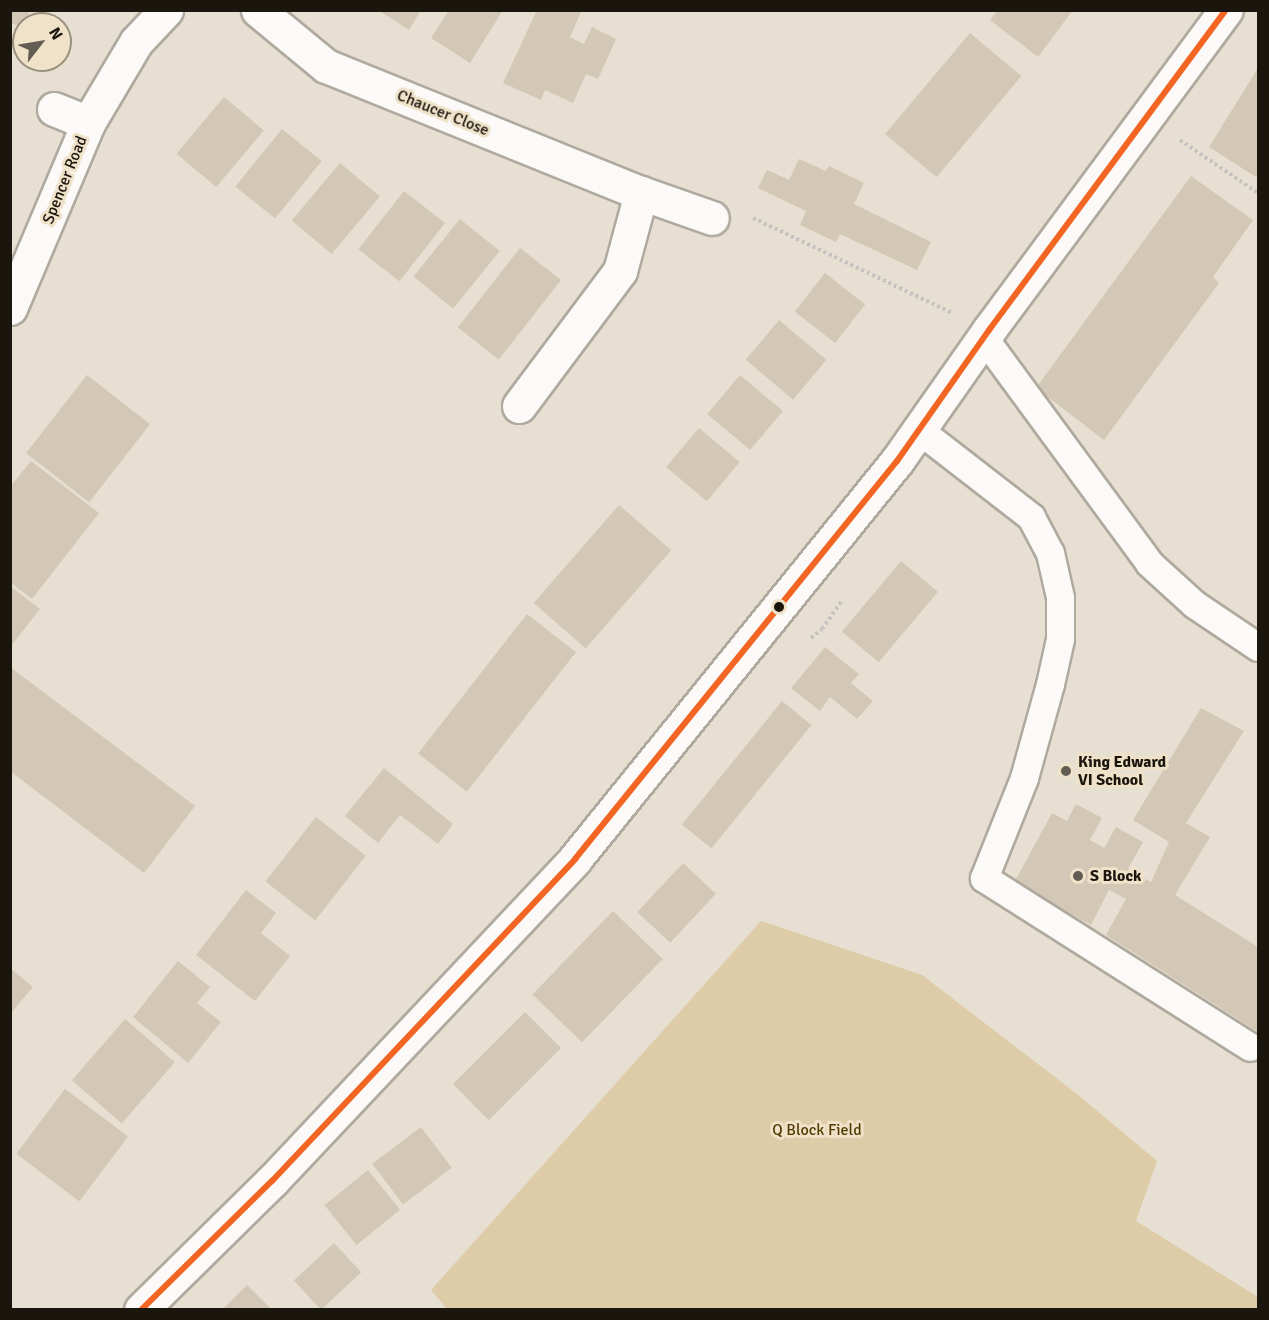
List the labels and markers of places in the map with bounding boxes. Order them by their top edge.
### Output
unlabelled marker [773,601,785,613]
place label: King Edward VI School [1078,752,1166,790]
marker: King Edward VI School [1059,764,1073,778]
place label: S Block [1090,866,1141,886]
marker: S Block [1071,869,1085,883]

